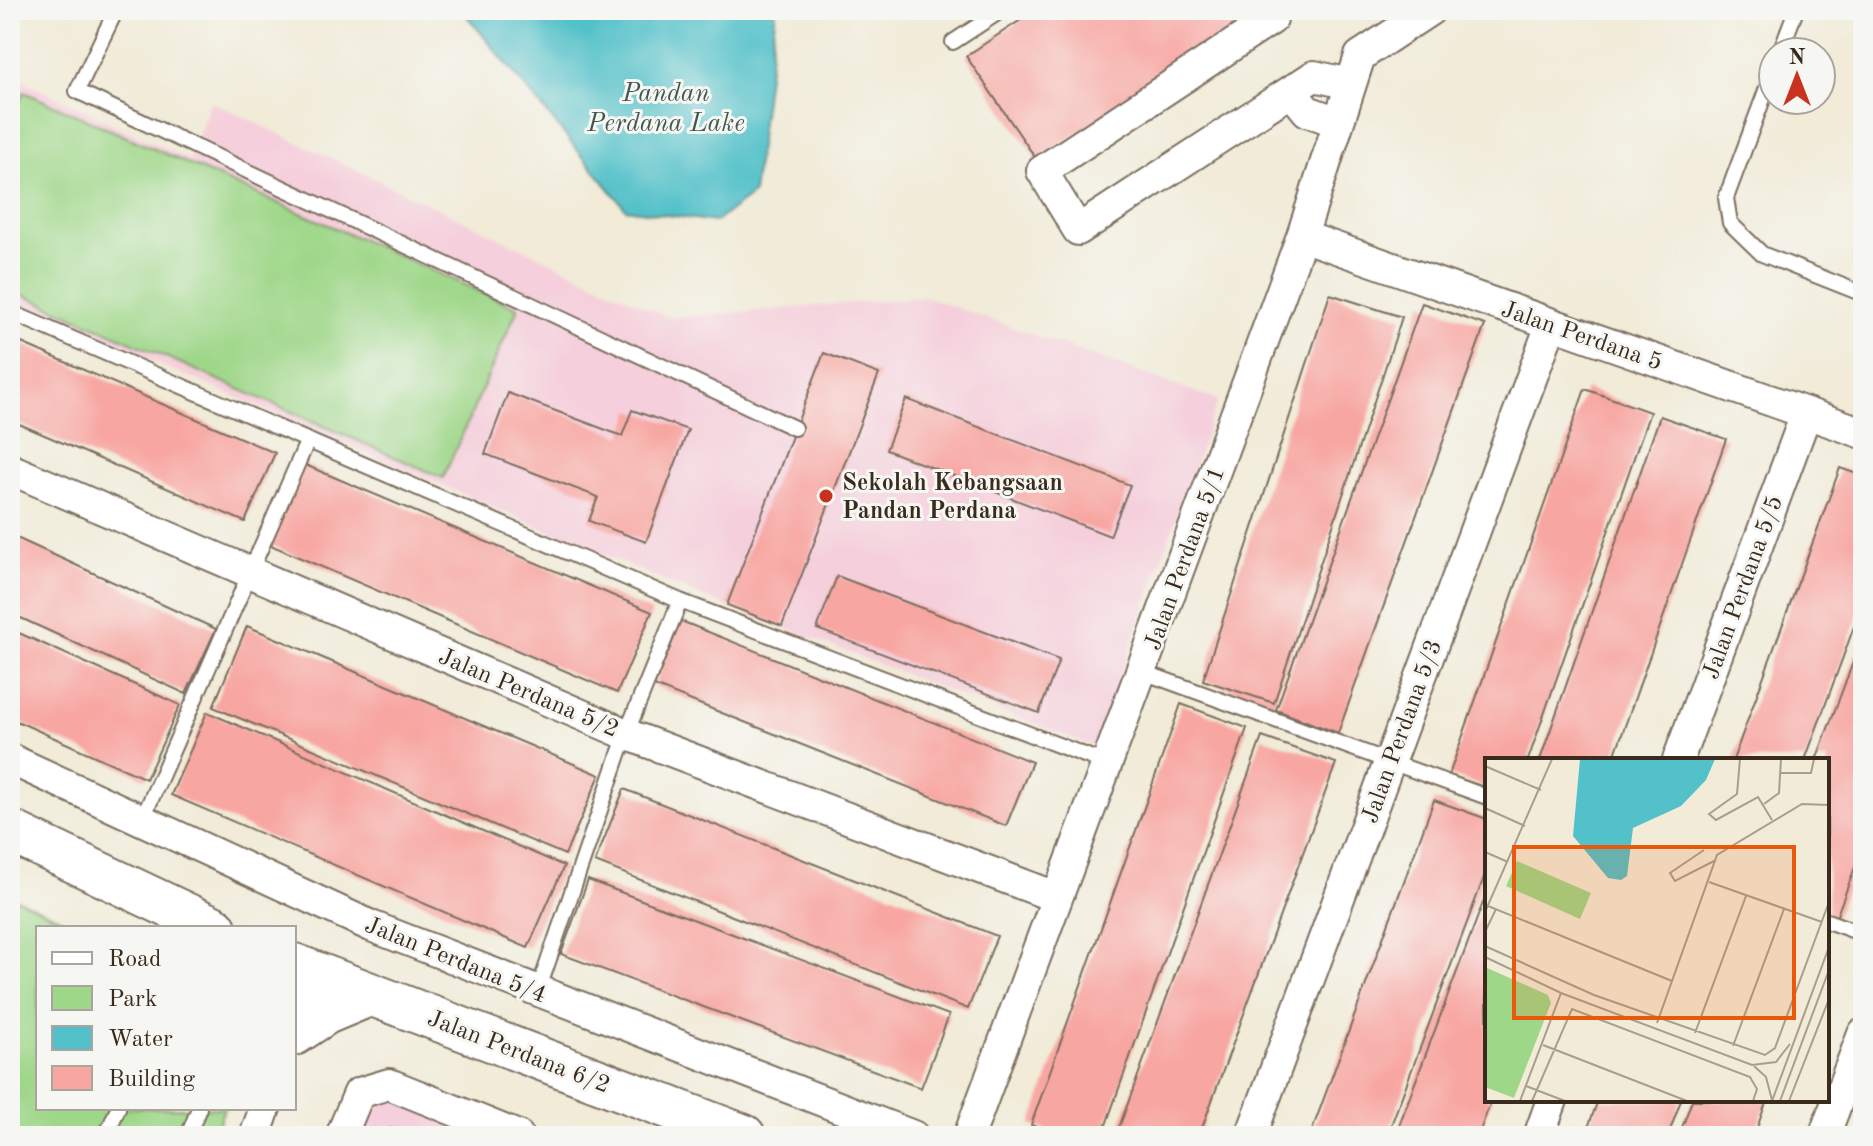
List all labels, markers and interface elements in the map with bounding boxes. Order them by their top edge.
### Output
north arrow [1757,36,1837,116]
text: N [1789,47,1806,69]
water label: Pandan Perdana Lake [586,81,745,137]
street label: Jalan Perdana 5 [1498,298,1665,376]
street label: Jalan Perdana 5/1 [1142,464,1230,654]
place label: Sekolah Kebangsaan Pandan Perdana [842,472,1063,524]
marker: Sekolah Kebangsaan Pandan Perdana [817,487,835,505]
street label: Jalan Perdana 5/5 [1700,493,1788,683]
street label: Jalan Perdana 5/3 [1359,637,1447,827]
street label: Jalan Perdana 5/2 [435,645,622,743]
inset map [1485,758,1829,1102]
street label: Jalan Perdana 5/4 [361,914,549,1008]
legend [36,926,296,1110]
text: Road [108,948,161,972]
text: Park [108,988,157,1012]
street label: Jalan Perdana 6/2 [424,1007,613,1099]
text: Water [108,1028,173,1052]
text: Building [108,1068,195,1092]

